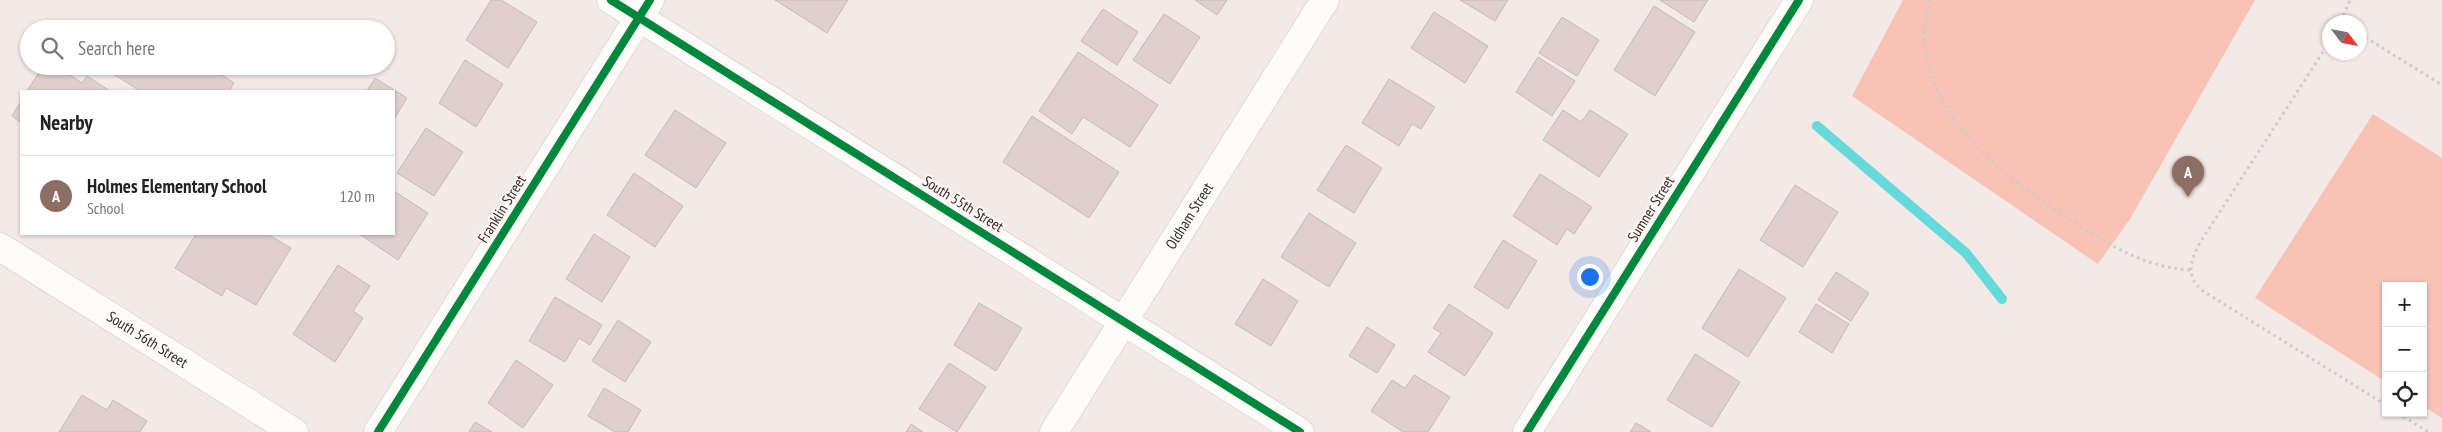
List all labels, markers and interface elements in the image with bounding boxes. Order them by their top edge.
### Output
north arrow [2322,15,2367,60]
search box [20,20,395,75]
icon: search [38,34,66,62]
text: Search here [78,36,155,60]
text: Nearby [40,109,93,136]
pin: A [2172,156,2204,197]
street label: Franklin Street [473,171,530,246]
street label: South 55th Street [919,171,1007,236]
street label: Sumner Street [1623,172,1678,245]
text: Holmes Elementary School [87,174,267,198]
street label: Oldham Street [1161,179,1217,253]
text: A [52,186,60,206]
text: 120 m [340,186,375,206]
text: School [87,198,124,218]
your location [1577,264,1603,290]
map controls [2382,282,2427,417]
button: + [2382,282,2427,327]
street label: South 56th Street [104,307,192,372]
button: − [2382,327,2427,372]
button: locate [2382,372,2427,417]

